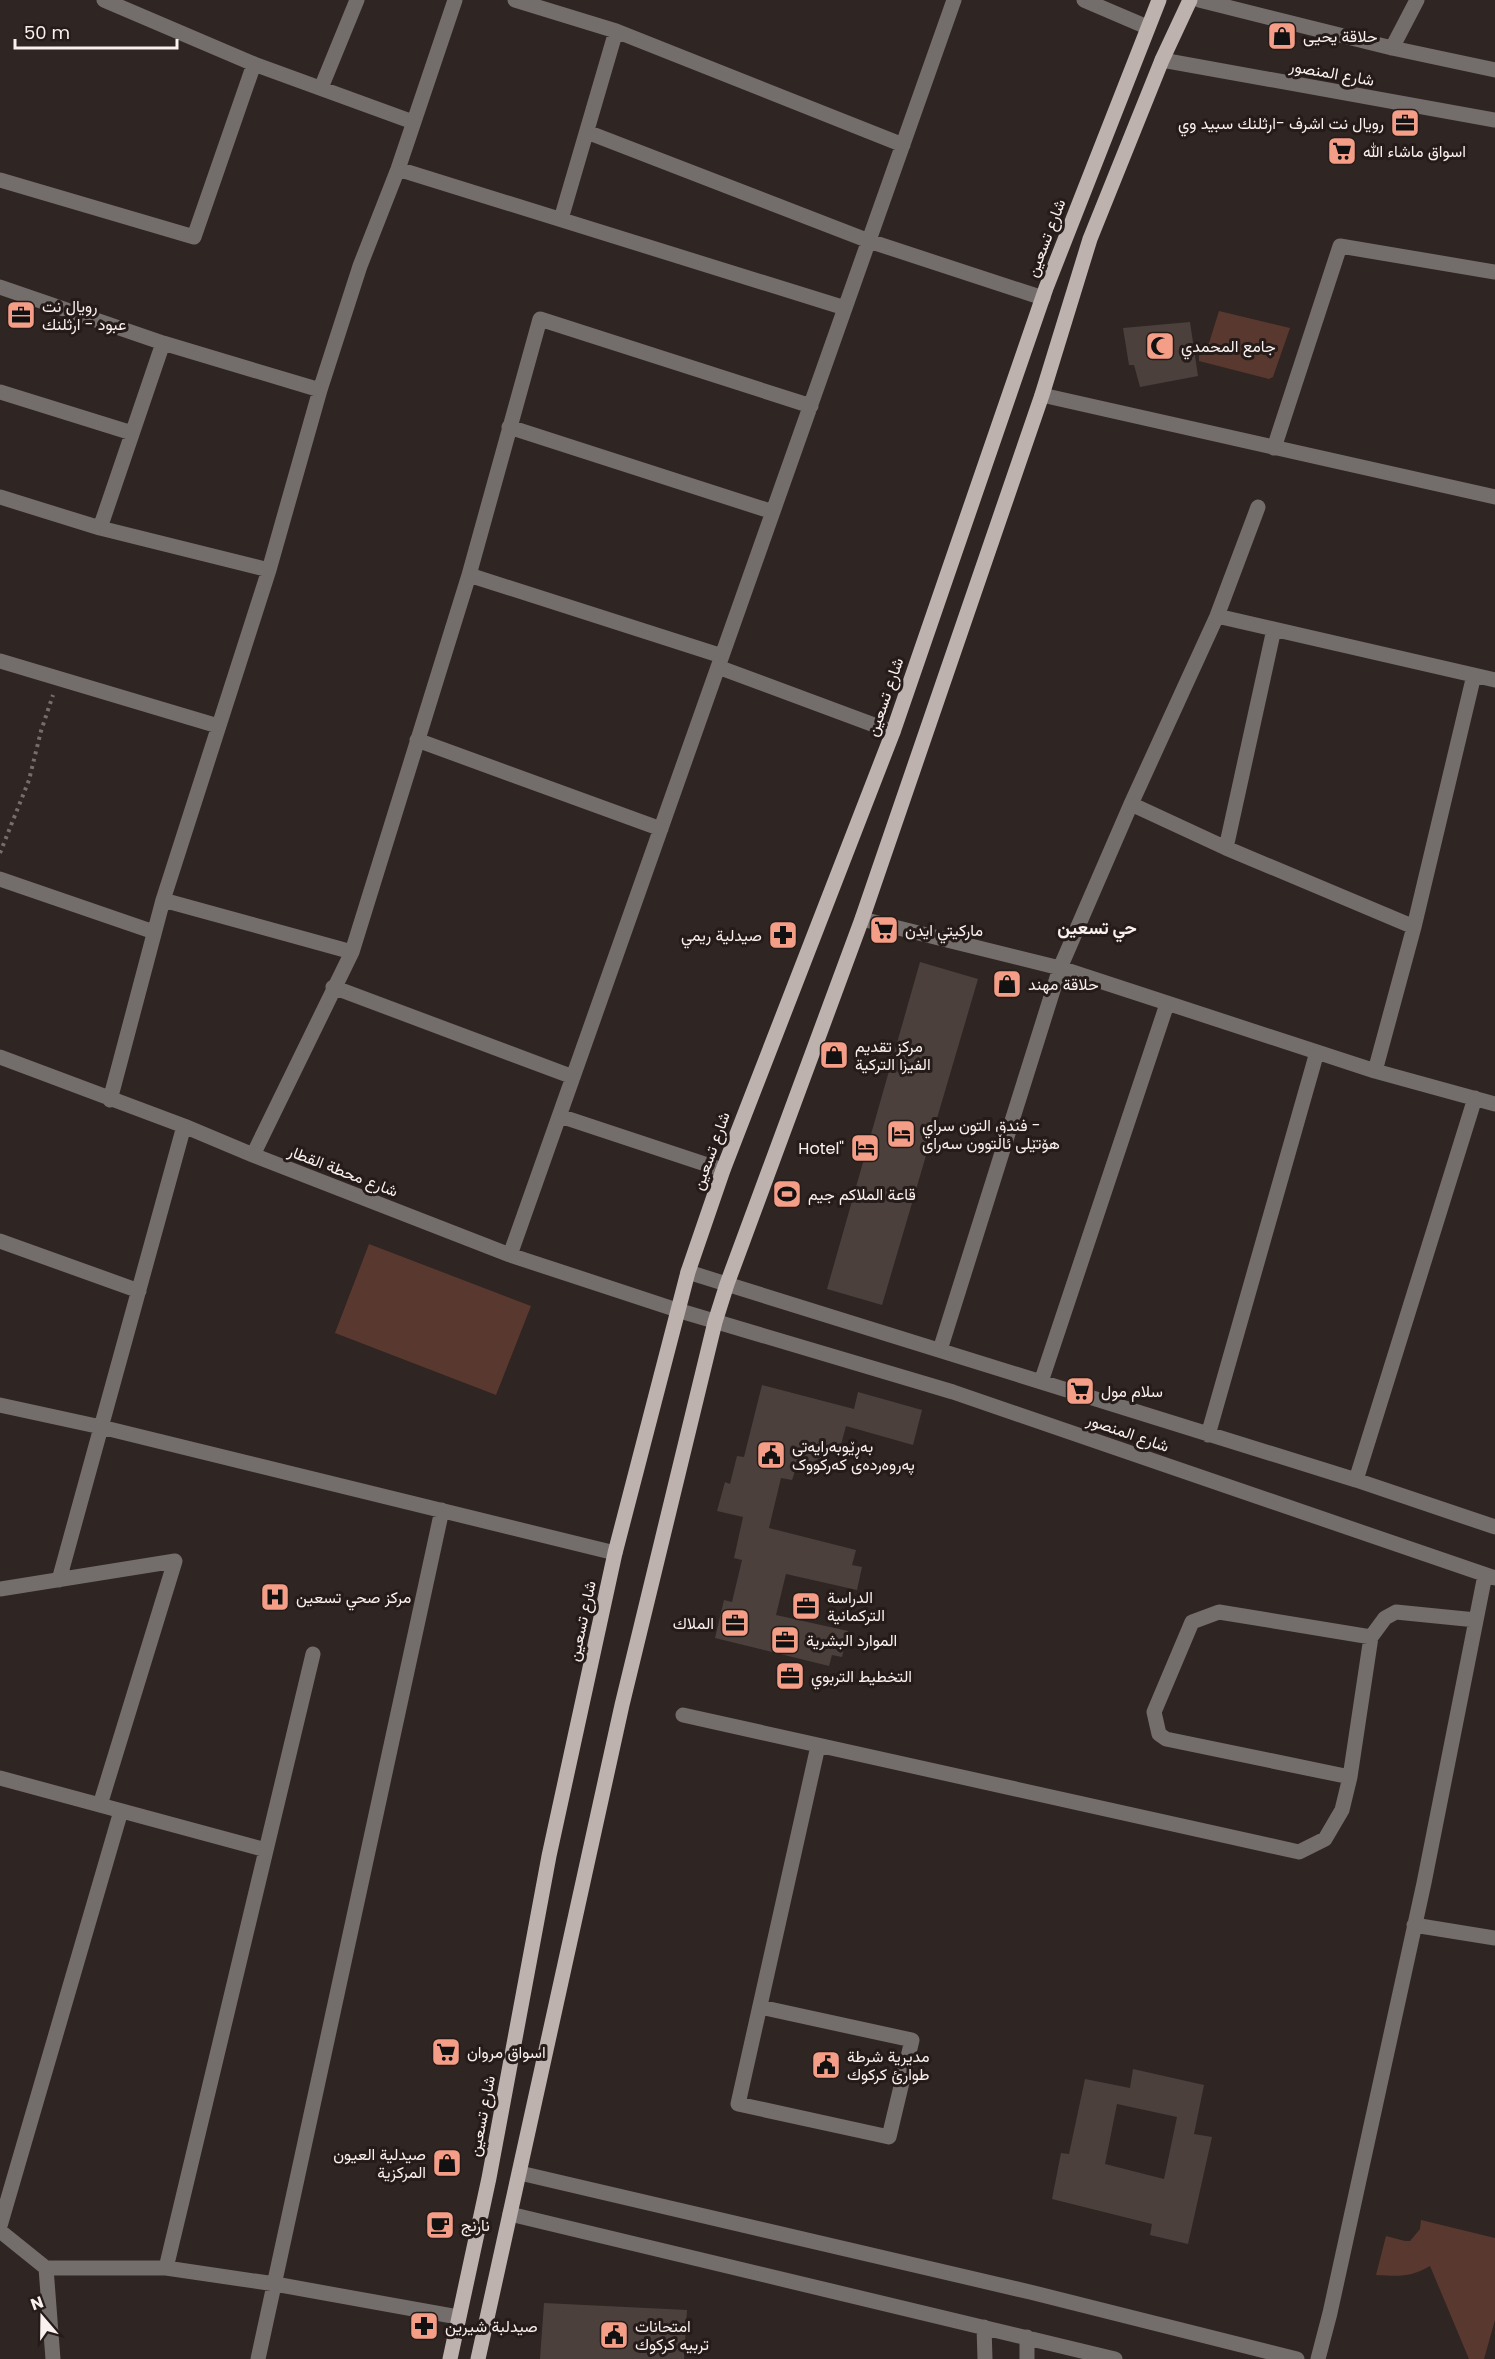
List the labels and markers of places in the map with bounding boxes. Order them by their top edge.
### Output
shop icon: حلاقة يحيى [1266,20,1298,52]
place label: حلاقة يحيى [1303,25,1378,48]
office icon: رويال نت اشرف -ارثلنك سبيد وي [1389,107,1421,139]
place label: رويال نت اشرف -ارثلنك سبيد وي [1178,112,1384,137]
supermarket icon: اسواق ماشاء الله [1326,135,1358,167]
place label: اسواق ماشاء الله [1363,140,1466,163]
place label: رويال نت عبود - ارثلنك [42,295,126,336]
office icon: رويال نت عبود - ارثلنك [5,299,37,331]
mosque icon: جامع المحمدي [1144,330,1176,362]
place label: جامع المحمدي [1181,335,1276,360]
supermarket icon: ماركيتي ايدن [868,914,900,946]
pharmacy icon: صيدلية ريمي [767,919,799,951]
place label: ماركيتي ايدن [905,919,983,944]
place label: صيدلية ريمي [681,924,762,949]
shop icon: حلاقة مهند [991,968,1023,1000]
place label: حلاقة مهند [1028,973,1099,996]
place label: مركز تقديم الفيزا التركية [855,1035,931,1076]
shop icon: مركز تقديم الفيزا التركية [818,1039,850,1071]
place label: فندق التون سراي - هۆتێلی ئاڵتوون سەرای [922,1114,1060,1155]
hotel icon: فندق التون سراي - هۆتێلی ئاڵتوون سەرای [885,1118,917,1150]
hotel icon: Hotel" [849,1132,881,1164]
place label: Hotel" [798,1137,844,1160]
sports icon: قاعة الملاكم جيم [771,1178,803,1210]
place label: قاعة الملاكم جيم [808,1183,916,1206]
supermarket icon: سلام مول [1064,1375,1096,1407]
place label: سلام مول [1101,1380,1163,1403]
place label: بەڕێوبەرایەتی پەروەردەی کەرکووک [792,1435,915,1476]
public building icon: بەڕێوبەرایەتی پەروەردەی کەرکووک [755,1439,787,1471]
hospital icon: مركز صحي تسعين [259,1581,291,1613]
place label: مركز صحي تسعين [296,1586,411,1611]
place label: الدراسة التركمانية [827,1586,885,1627]
office icon: الدراسة التركمانية [790,1590,822,1622]
office icon: الملاك [719,1607,751,1639]
place label: الملاك [673,1612,714,1635]
office icon: الموارد البشرية [769,1624,801,1656]
place label: الموارد البشرية [806,1629,897,1652]
office icon: التخطيط التربوي [774,1660,806,1692]
place label: التخطيط التربوي [811,1665,912,1690]
supermarket icon: اسواق مروان [430,2036,462,2068]
place label: اسواق مروان [467,2041,546,2064]
place label: مديرية شرطة طوارئ كركوك [847,2045,930,2086]
public building icon: مديرية شرطة طوارئ كركوك [810,2049,842,2081]
place label: صيدلية العيون المركزية [333,2143,426,2184]
shop icon: صيدلية العيون المركزية [431,2147,463,2179]
cafe icon: نارنج [424,2209,456,2241]
place label: نارنج [461,2214,490,2237]
pharmacy icon: صيدلبة شيرين [408,2310,440,2342]
place label: صيدلبة شيرين [445,2315,538,2338]
place label: امتحانات تربيه كركوك [635,2315,709,2356]
public building icon: امتحانات تربيه كركوك [598,2319,630,2351]

